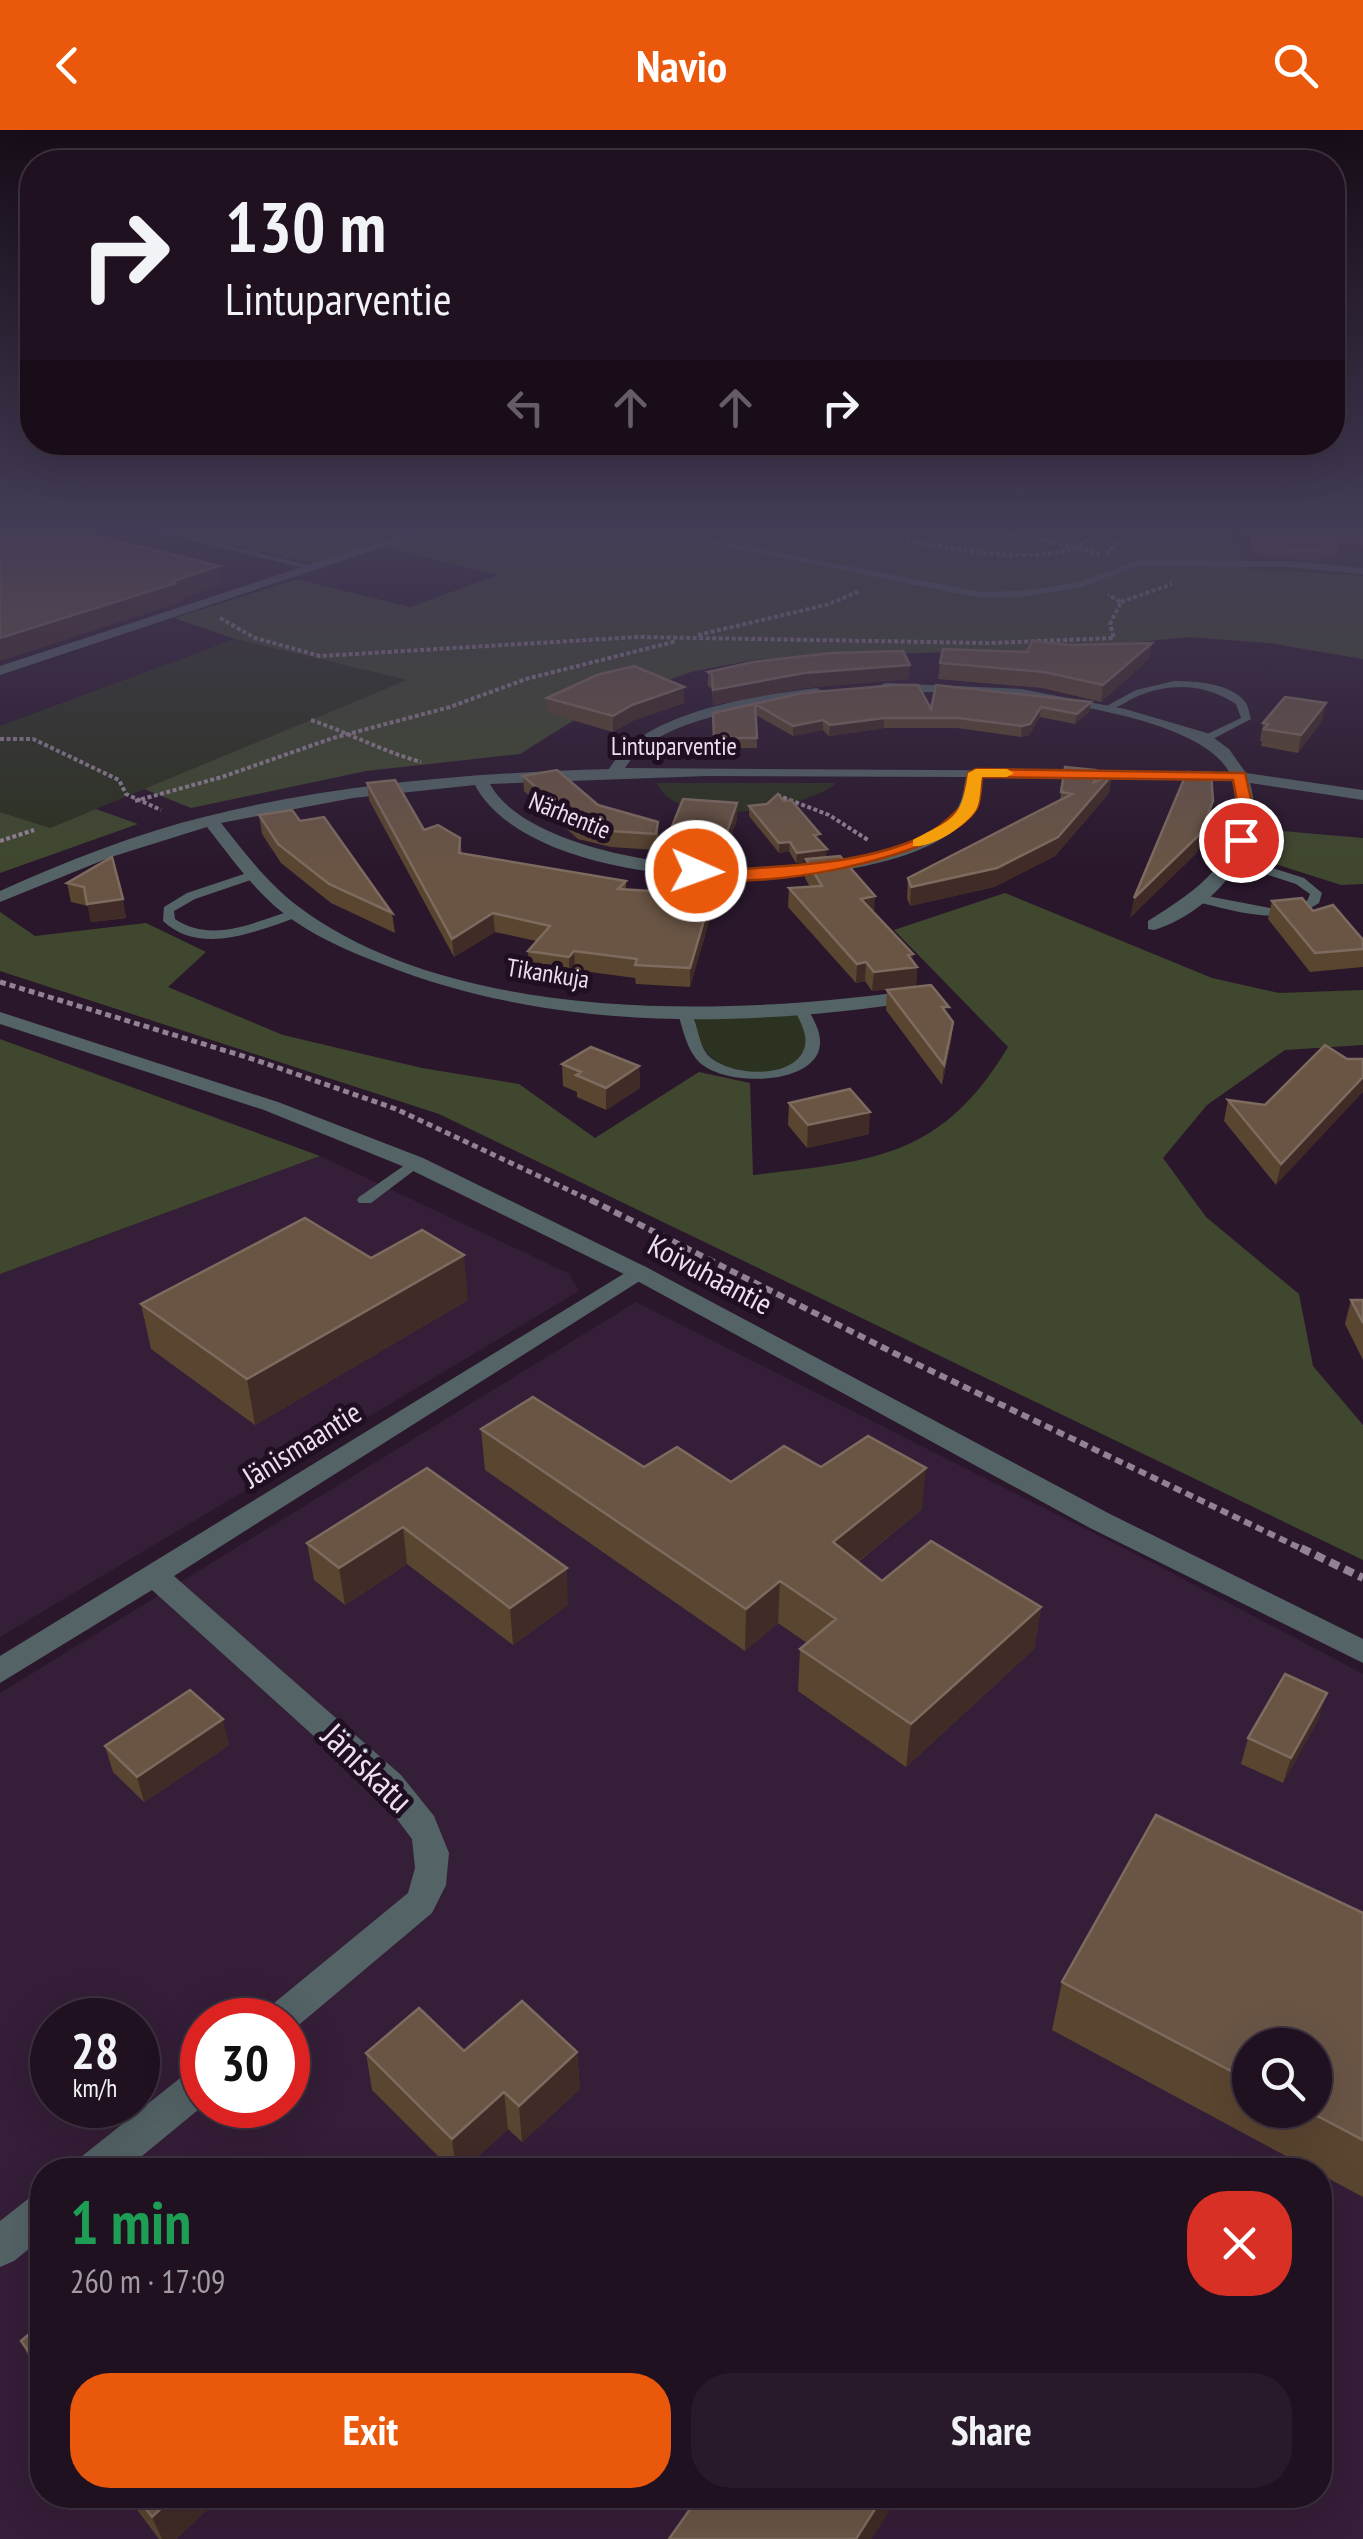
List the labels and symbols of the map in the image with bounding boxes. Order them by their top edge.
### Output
street label: Lintuparventie [611,730,737,762]
street label: Närhentie [524,784,616,846]
pin [1199,798,1284,883]
position arrow [644,819,748,923]
street label: Tikankuja [504,951,592,995]
street label: Koivuhaantie [642,1225,780,1323]
street label: Jänismaantie [234,1392,368,1496]
street label: Jäniskatu [312,1712,423,1822]
speed limit sign: 30 [180,1998,310,2128]

